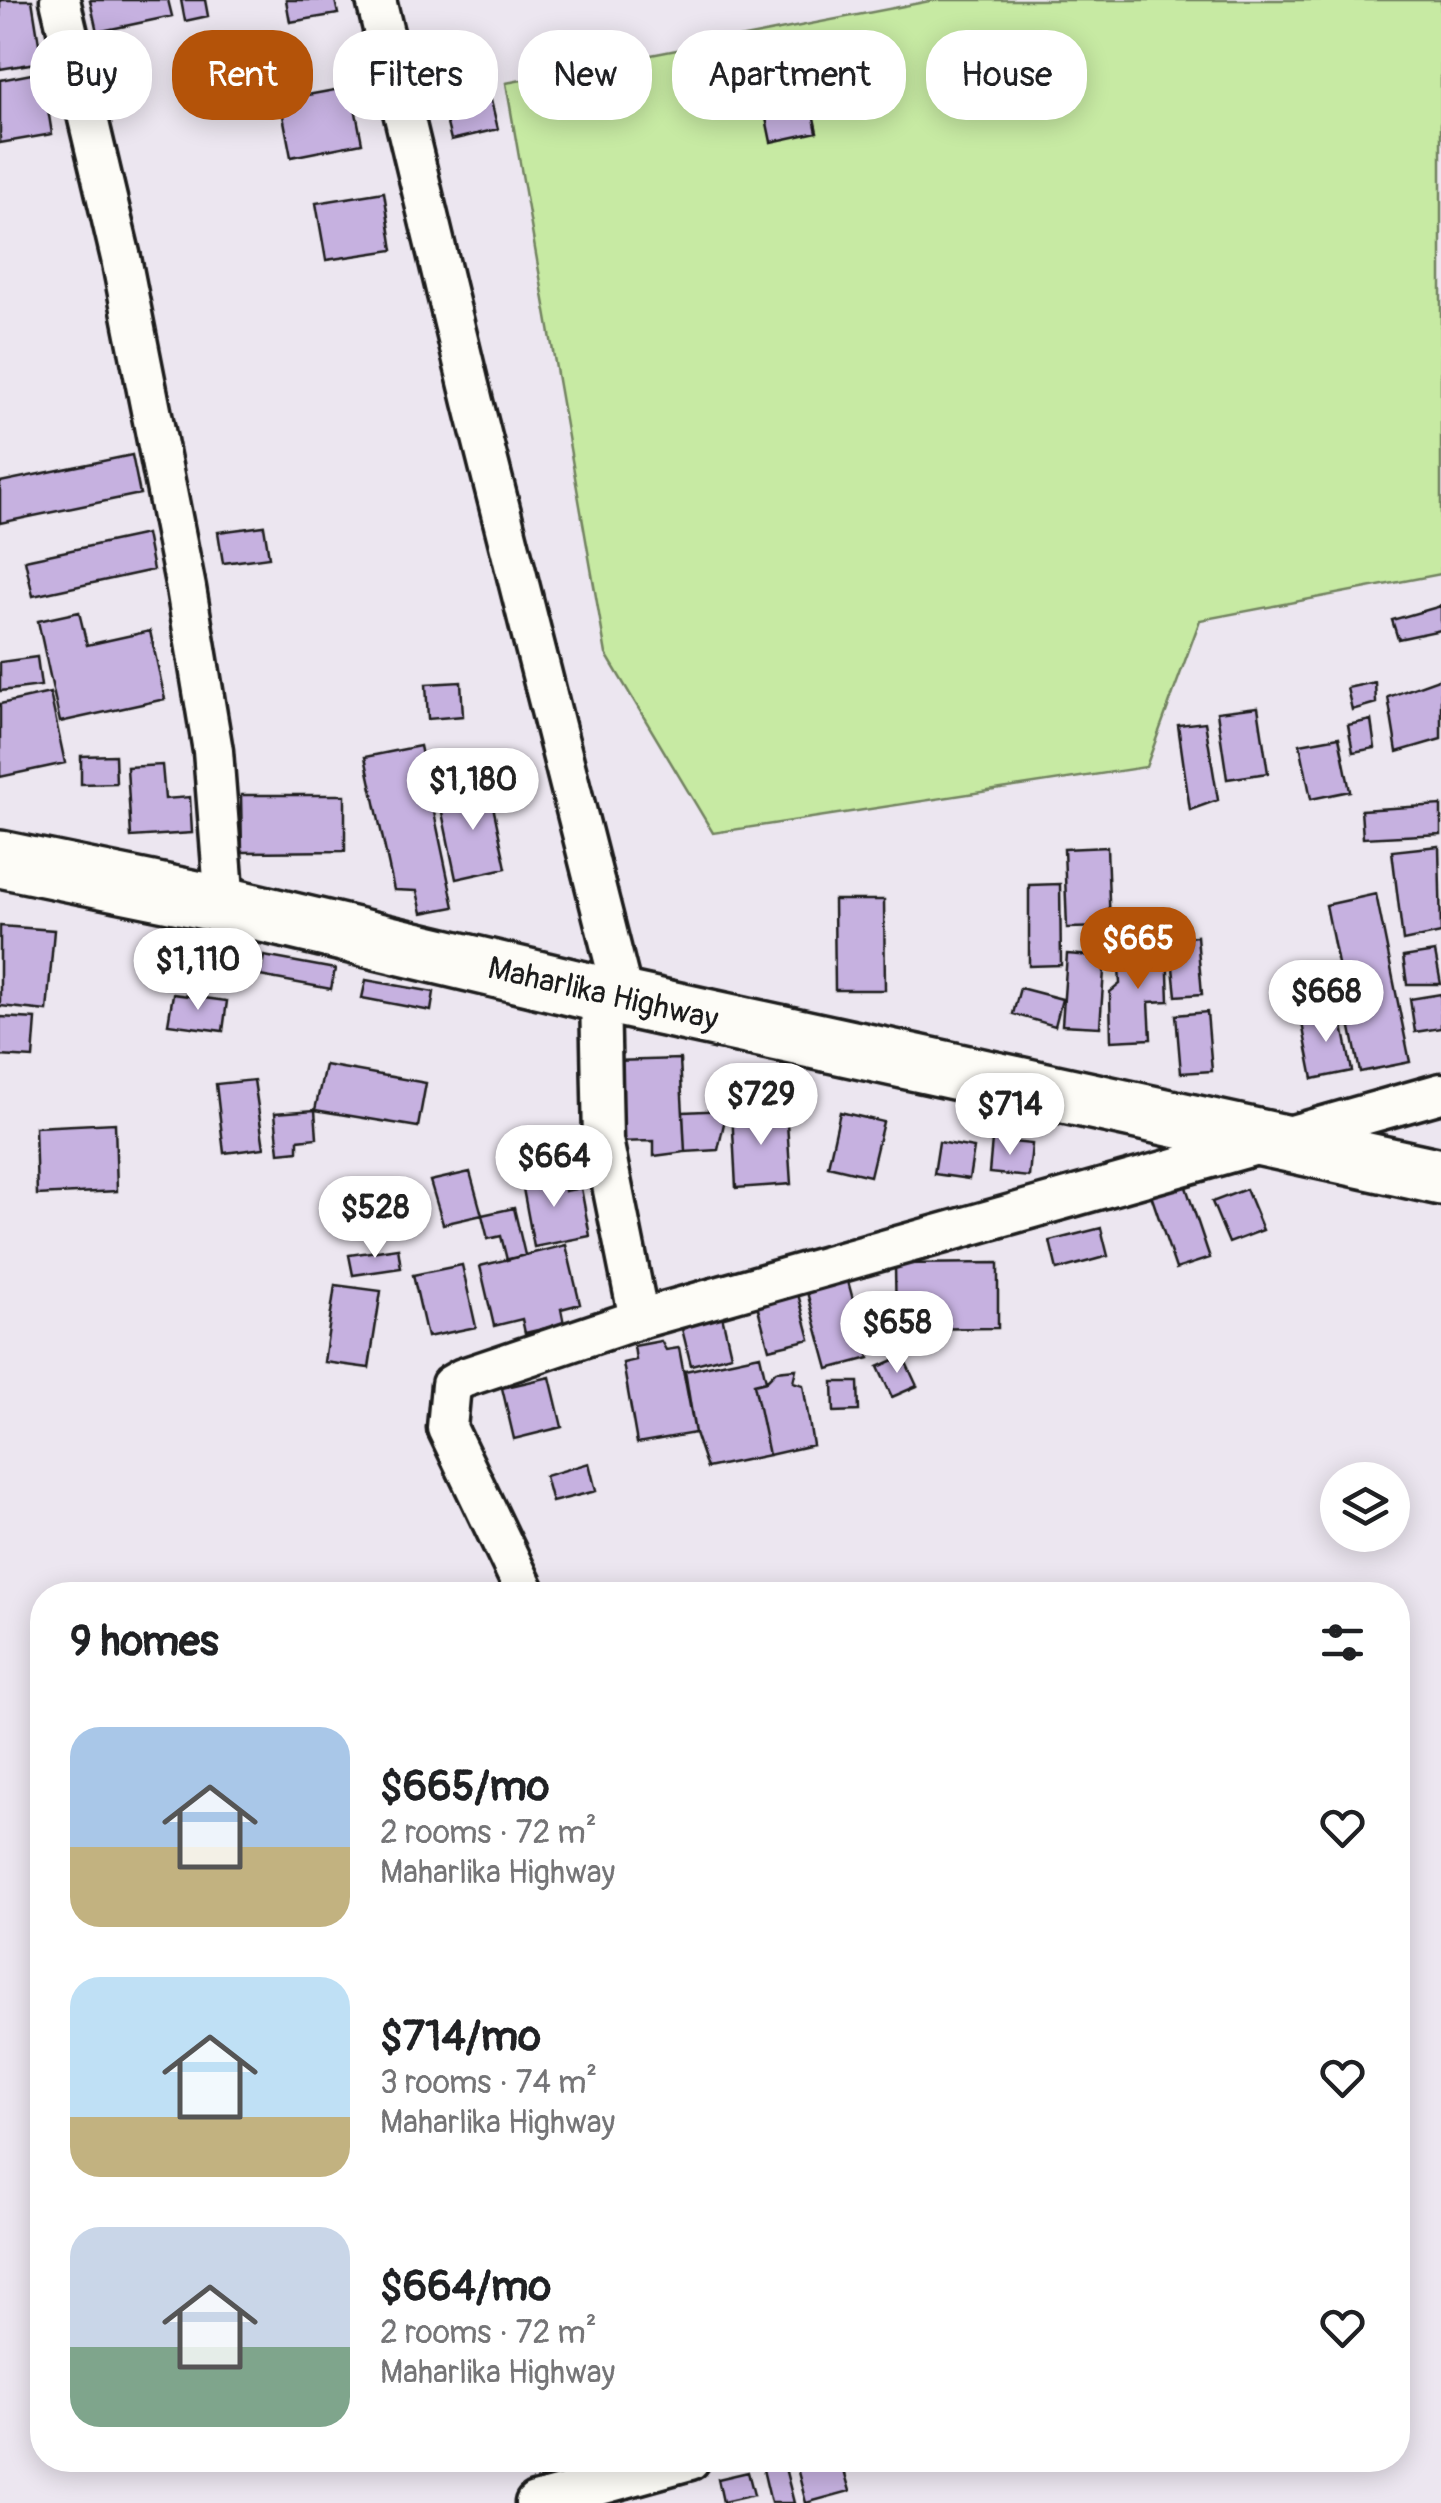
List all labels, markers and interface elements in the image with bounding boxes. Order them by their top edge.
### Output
chip: Buy [30,30,152,120]
chip: Rent [172,30,313,120]
chip: Filters [333,30,498,120]
chip: New [518,30,652,120]
chip: Apartment [672,30,906,120]
chip: House [926,30,1087,120]
pin: $1,180 [392,748,554,833]
text: $1,180 [429,760,517,800]
pin: $665 [1079,907,1197,992]
text: $665 [1102,919,1174,959]
pin: $1,110 [117,928,279,1013]
text: $1,110 [156,940,240,980]
street label: Maharlika Highway [484,948,722,1040]
pin: $668 [1267,960,1385,1045]
text: $668 [1291,972,1361,1012]
pin: $729 [702,1063,820,1148]
pin: $714 [951,1073,1069,1158]
text: $729 [727,1075,795,1115]
text: $714 [977,1085,1043,1125]
pin: $664 [495,1125,613,1210]
text: $664 [517,1137,591,1177]
pin: $528 [316,1176,434,1261]
text: $528 [341,1188,409,1228]
pin: $658 [838,1291,956,1376]
text: $658 [862,1303,932,1343]
map controls [1320,1462,1410,1552]
button: layers [1320,1462,1410,1552]
icon: filters [1315,1615,1370,1670]
text: 9 homes [70,1616,219,1668]
text: $665/mo [380,1761,549,1813]
icon: home [150,1767,270,1887]
icon: heart [1315,1800,1370,1855]
text: 2 rooms · 72 m² [380,1813,597,1853]
text: Maharlika Highway [380,1853,615,1893]
text: $714/mo [380,2011,541,2063]
icon: home [150,2017,270,2137]
icon: heart [1315,2050,1370,2105]
text: 3 rooms · 74 m² [380,2063,597,2103]
text: Maharlika Highway [380,2103,615,2143]
text: $664/mo [380,2261,551,2313]
icon: home [150,2267,270,2387]
icon: heart [1315,2300,1370,2355]
text: 2 rooms · 72 m² [380,2313,597,2353]
text: Maharlika Highway [380,2353,615,2393]

